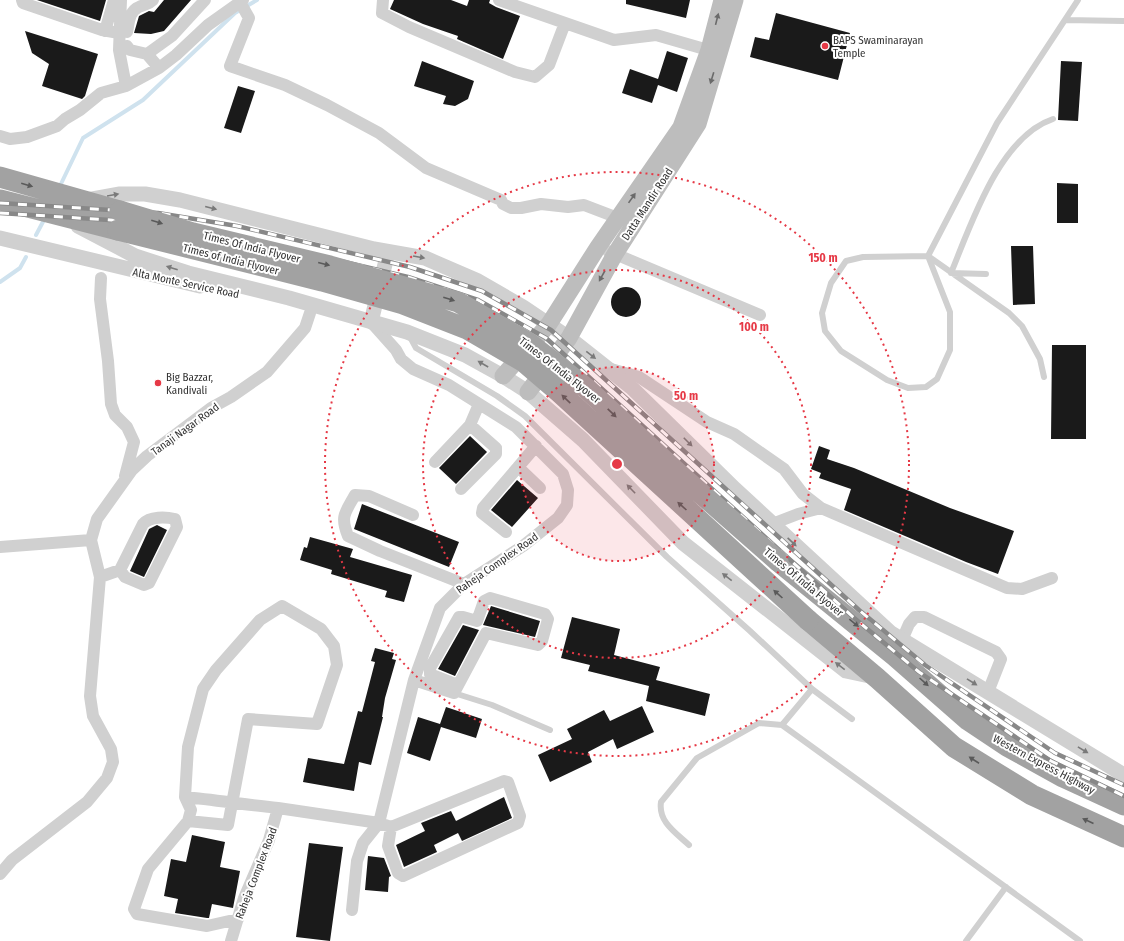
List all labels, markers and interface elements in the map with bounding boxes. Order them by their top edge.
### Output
one-way arrow [714,13,720,25]
place label: BAPS Swaminarayan Temple [833,34,923,60]
marker: BAPS Swaminarayan Temple [820,41,830,51]
one-way arrow [709,72,715,84]
street label: Datta Mandir Road [619,166,676,243]
one-way arrow [21,182,33,188]
one-way arrow [107,192,119,198]
one-way arrow [628,193,636,203]
one-way arrow [205,205,217,211]
one-way arrow [152,219,164,225]
street label: Times Of India Flyover [202,229,302,266]
street label: Times of India Flyover [182,241,280,278]
text: 150 m [808,251,838,265]
one-way arrow [413,255,425,261]
one-way arrow [318,262,330,268]
one-way arrow [165,265,177,271]
street label: Alta Monte Service Road [131,266,240,301]
one-way arrow [599,270,606,282]
one-way arrow [444,296,456,302]
text: 100 m [739,320,769,334]
street label: Times Of India Flyover [517,335,603,406]
one-way arrow [586,351,597,360]
one-way arrow [477,361,488,368]
place label: Big Bazzar, Kandivali [166,371,213,397]
marker: Big Bazzar, Kandivali [153,378,163,388]
text: 50 m [674,389,698,403]
one-way arrow [562,395,571,404]
street label: Tanaji Nagar Road [149,400,222,458]
one-way arrow [607,408,617,418]
one-way arrow [683,438,693,447]
centre of rings [610,457,624,471]
one-way arrow [626,484,636,494]
one-way arrow [677,502,687,511]
street label: Raheja Complex Road [454,530,541,597]
one-way arrow [787,537,797,546]
street label: Times Of India Flyover [761,545,846,619]
one-way arrow [721,573,732,581]
one-way arrow [774,590,783,599]
one-way arrow [849,619,859,627]
one-way arrow [834,662,845,670]
one-way arrow [919,677,928,686]
one-way arrow [966,679,978,686]
street label: Western Express Highway [991,732,1097,797]
one-way arrow [1078,746,1088,754]
one-way arrow [968,756,980,763]
one-way arrow [1083,818,1094,824]
street label: Raheja Complex Road [233,826,280,921]

